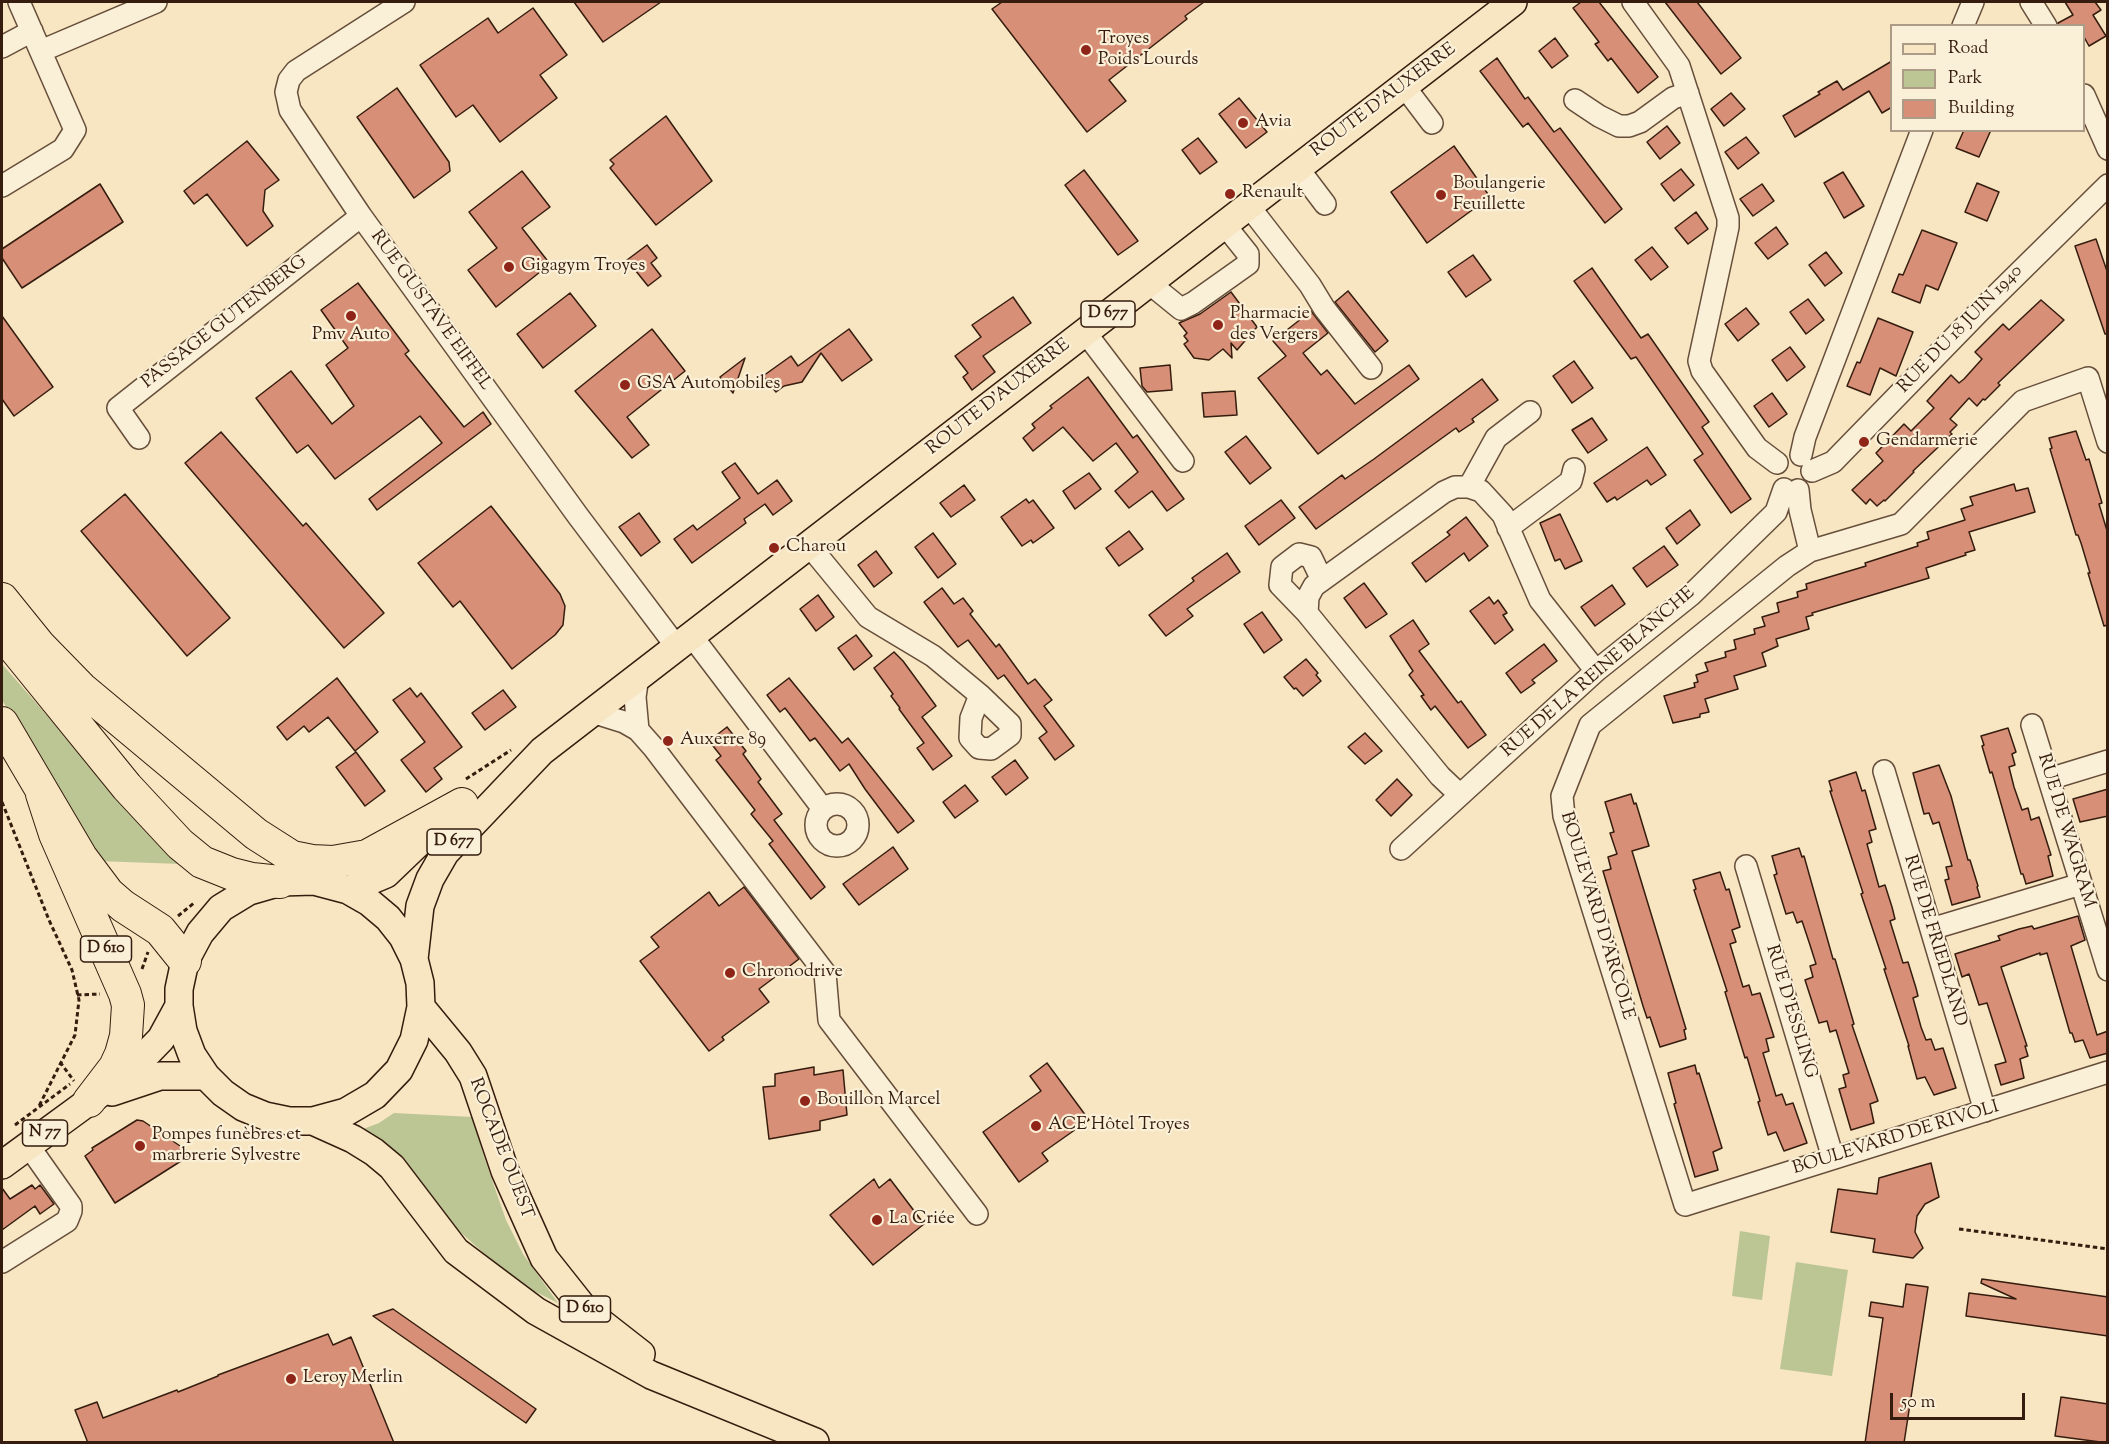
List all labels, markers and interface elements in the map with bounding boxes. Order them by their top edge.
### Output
legend [1890,24,2085,132]
place label: Troyes Poids Lourds [1098,29,1198,72]
text: Road [1948,36,1988,62]
street label: ROUTE D'AUXERRE [1307,39,1461,163]
marker: Troyes Poids Lourds [1079,43,1093,57]
text: Park [1948,66,1982,92]
text: Building [1948,96,2014,122]
place label: Avia [1255,112,1291,134]
marker: Avia [1236,116,1250,130]
place label: Boulangerie Feuillette [1453,174,1546,216]
place label: Renault [1242,183,1303,205]
marker: Renault [1223,187,1237,201]
marker: Boulangerie Feuillette [1434,188,1448,202]
street label: RUE GUSTAVE EIFFEL [365,227,495,395]
street label: PASSAGE GUTENBERG [138,252,312,394]
place label: Gigagym Troyes [521,256,645,278]
marker: Gigagym Troyes [502,260,516,274]
street label: RUE DU 18 JUIN 1940 [1894,261,2028,399]
road number: D 677 [1081,301,1135,327]
place label: Pharmacie des Vergers [1230,304,1318,346]
marker: Pmv Auto [344,309,358,323]
marker: Pharmacie des Vergers [1211,318,1225,332]
place label: Pmv Auto [312,325,390,347]
street label: ROUTE D'AUXERRE [923,335,1075,461]
place label: GSA Automobiles [637,374,780,396]
marker: GSA Automobiles [618,378,632,392]
place label: Gendarmerie [1876,431,1978,453]
marker: Gendarmerie [1857,435,1871,449]
place label: Charou [786,537,846,559]
marker: Charou [767,541,781,555]
street label: RUE DE LA REINE BLANCHE [1498,583,1700,763]
place label: Auxerre 89 [680,730,766,752]
marker: Auxerre 89 [661,734,675,748]
street label: RUE DE WAGRAM [2031,751,2099,911]
street label: BOULEVARD D'ARCOLE [1554,809,1638,1023]
road number: D 677 [427,829,481,855]
street label: RUE DE FRIEDLAND [1898,853,1970,1029]
road number: D 610 [80,936,132,962]
street label: RUE D'ESSLING [1759,943,1821,1081]
place label: Chronodrive [742,962,843,984]
marker: Chronodrive [723,966,737,980]
street label: ROCADE OUEST [463,1075,537,1223]
place label: Bouillon Marcel [817,1090,941,1112]
marker: Bouillon Marcel [798,1094,812,1108]
street label: BOULEVARD DE RIVOLI [1790,1097,2002,1181]
place label: ACE Hôtel Troyes [1048,1115,1189,1137]
marker: ACE Hôtel Troyes [1029,1119,1043,1133]
road number: N 77 [22,1120,68,1146]
place label: Pompes funèbres et marbrerie Sylvestre [152,1125,301,1168]
marker: Pompes funèbres et marbrerie Sylvestre [133,1139,147,1153]
place label: La Criée [889,1209,955,1231]
marker: La Criée [870,1213,884,1227]
road number: D 610 [560,1296,610,1322]
place label: Leroy Merlin [303,1368,403,1390]
marker: Leroy Merlin [284,1372,298,1386]
scale bar [1893,1381,2028,1419]
text: 50 m [1901,1390,1935,1416]

